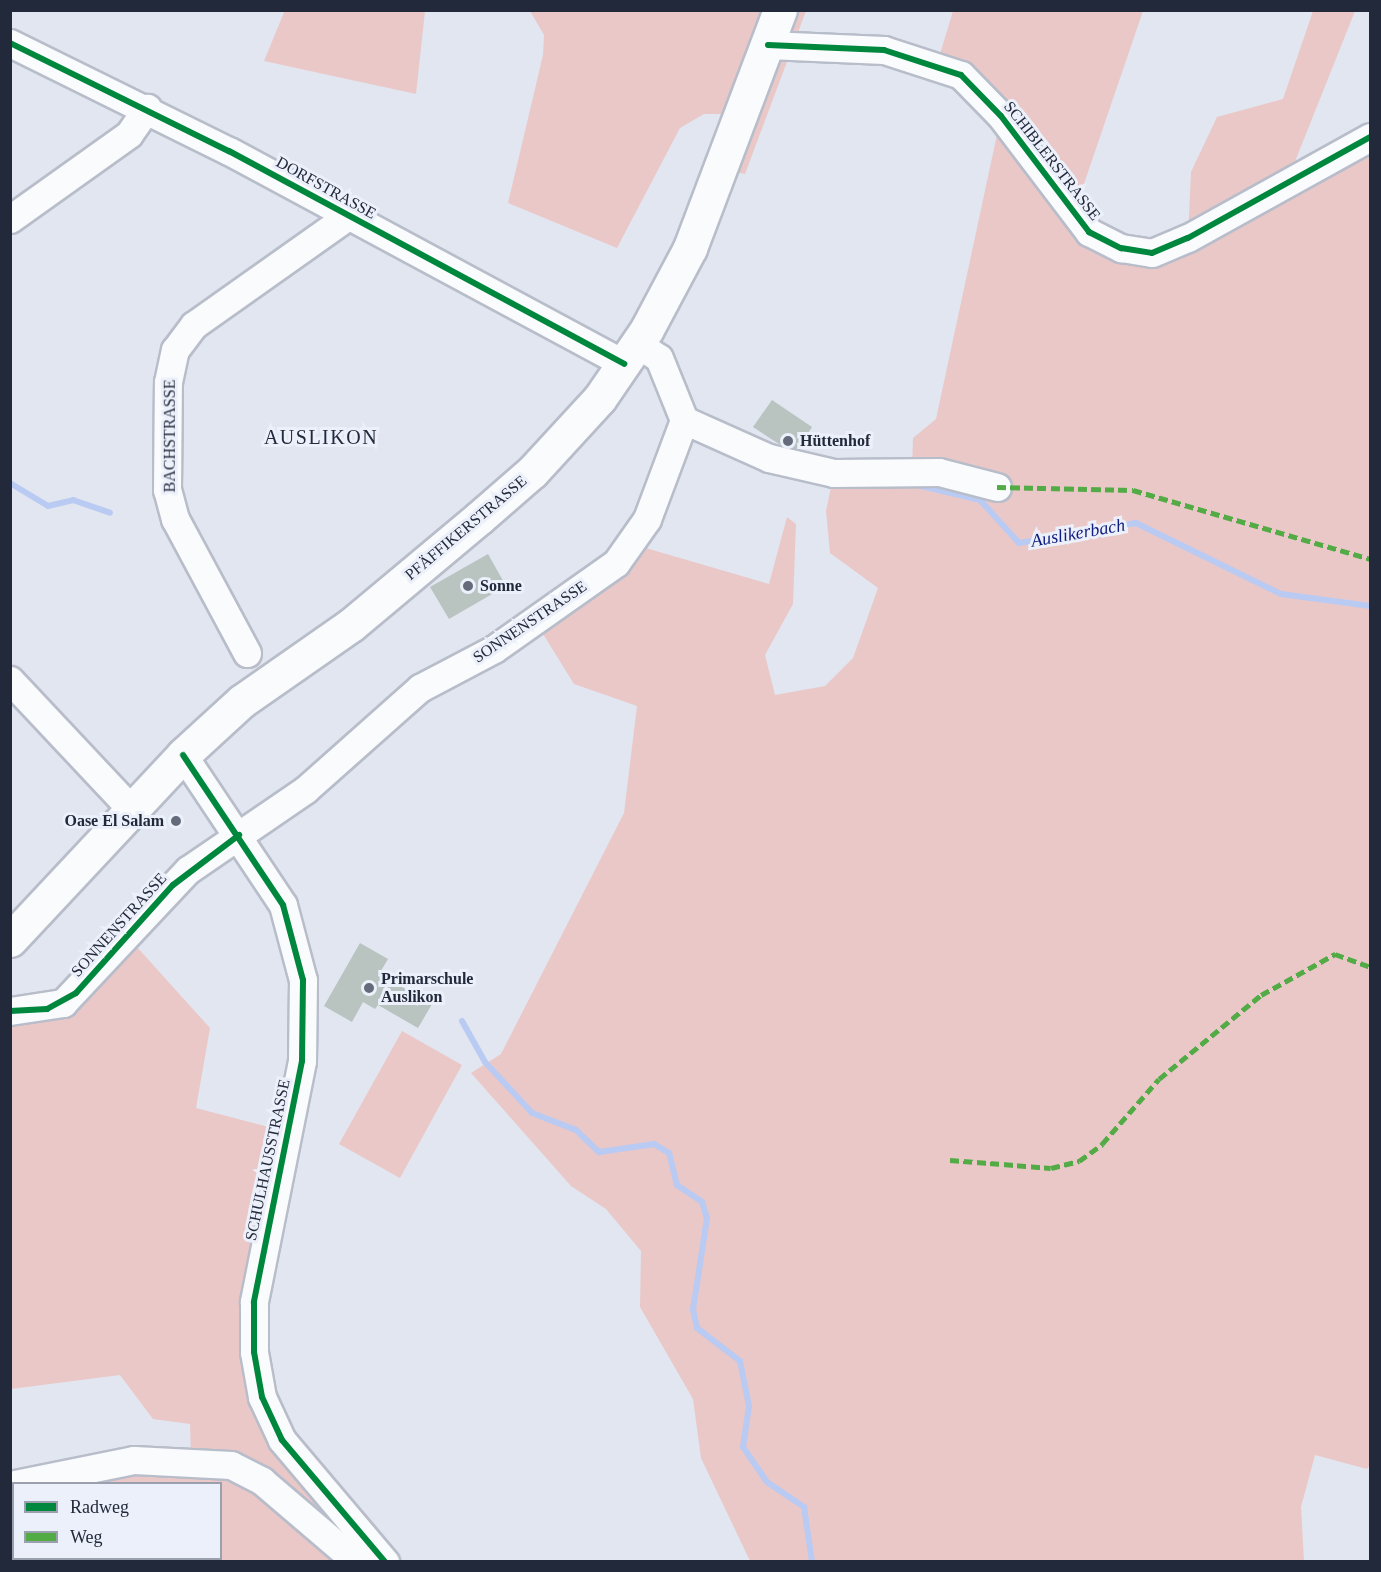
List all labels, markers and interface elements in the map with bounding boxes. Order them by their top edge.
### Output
street label: SCHIBLERSTRASSE [1000,98,1104,224]
street label: DORFSTRASSE [273,153,379,223]
street label: BACHSTRASSE [160,380,180,492]
district label: AUSLIKON [264,425,378,449]
place label: Hüttenhof [800,431,870,451]
marker: Hüttenhof [781,434,795,448]
street label: PFÄFFIKERSTRASSE [401,471,531,585]
water label: Auslikerbach [1029,514,1127,552]
place label: Sonne [480,576,522,596]
street label: SONNENSTRASSE [469,577,591,667]
marker: Sonne [461,579,475,593]
place label: Oase El Salam [64,811,164,831]
marker: Oase El Salam [169,814,183,828]
street label: SONNENSTRASSE [67,869,171,981]
place label: Primarschule Auslikon [381,969,473,1007]
marker: Primarschule Auslikon [362,981,376,995]
street label: SCHULHAUSSTRASSE [242,1078,294,1242]
legend [12,1482,222,1560]
text: Radweg [70,1497,129,1517]
text: Weg [70,1527,103,1547]

